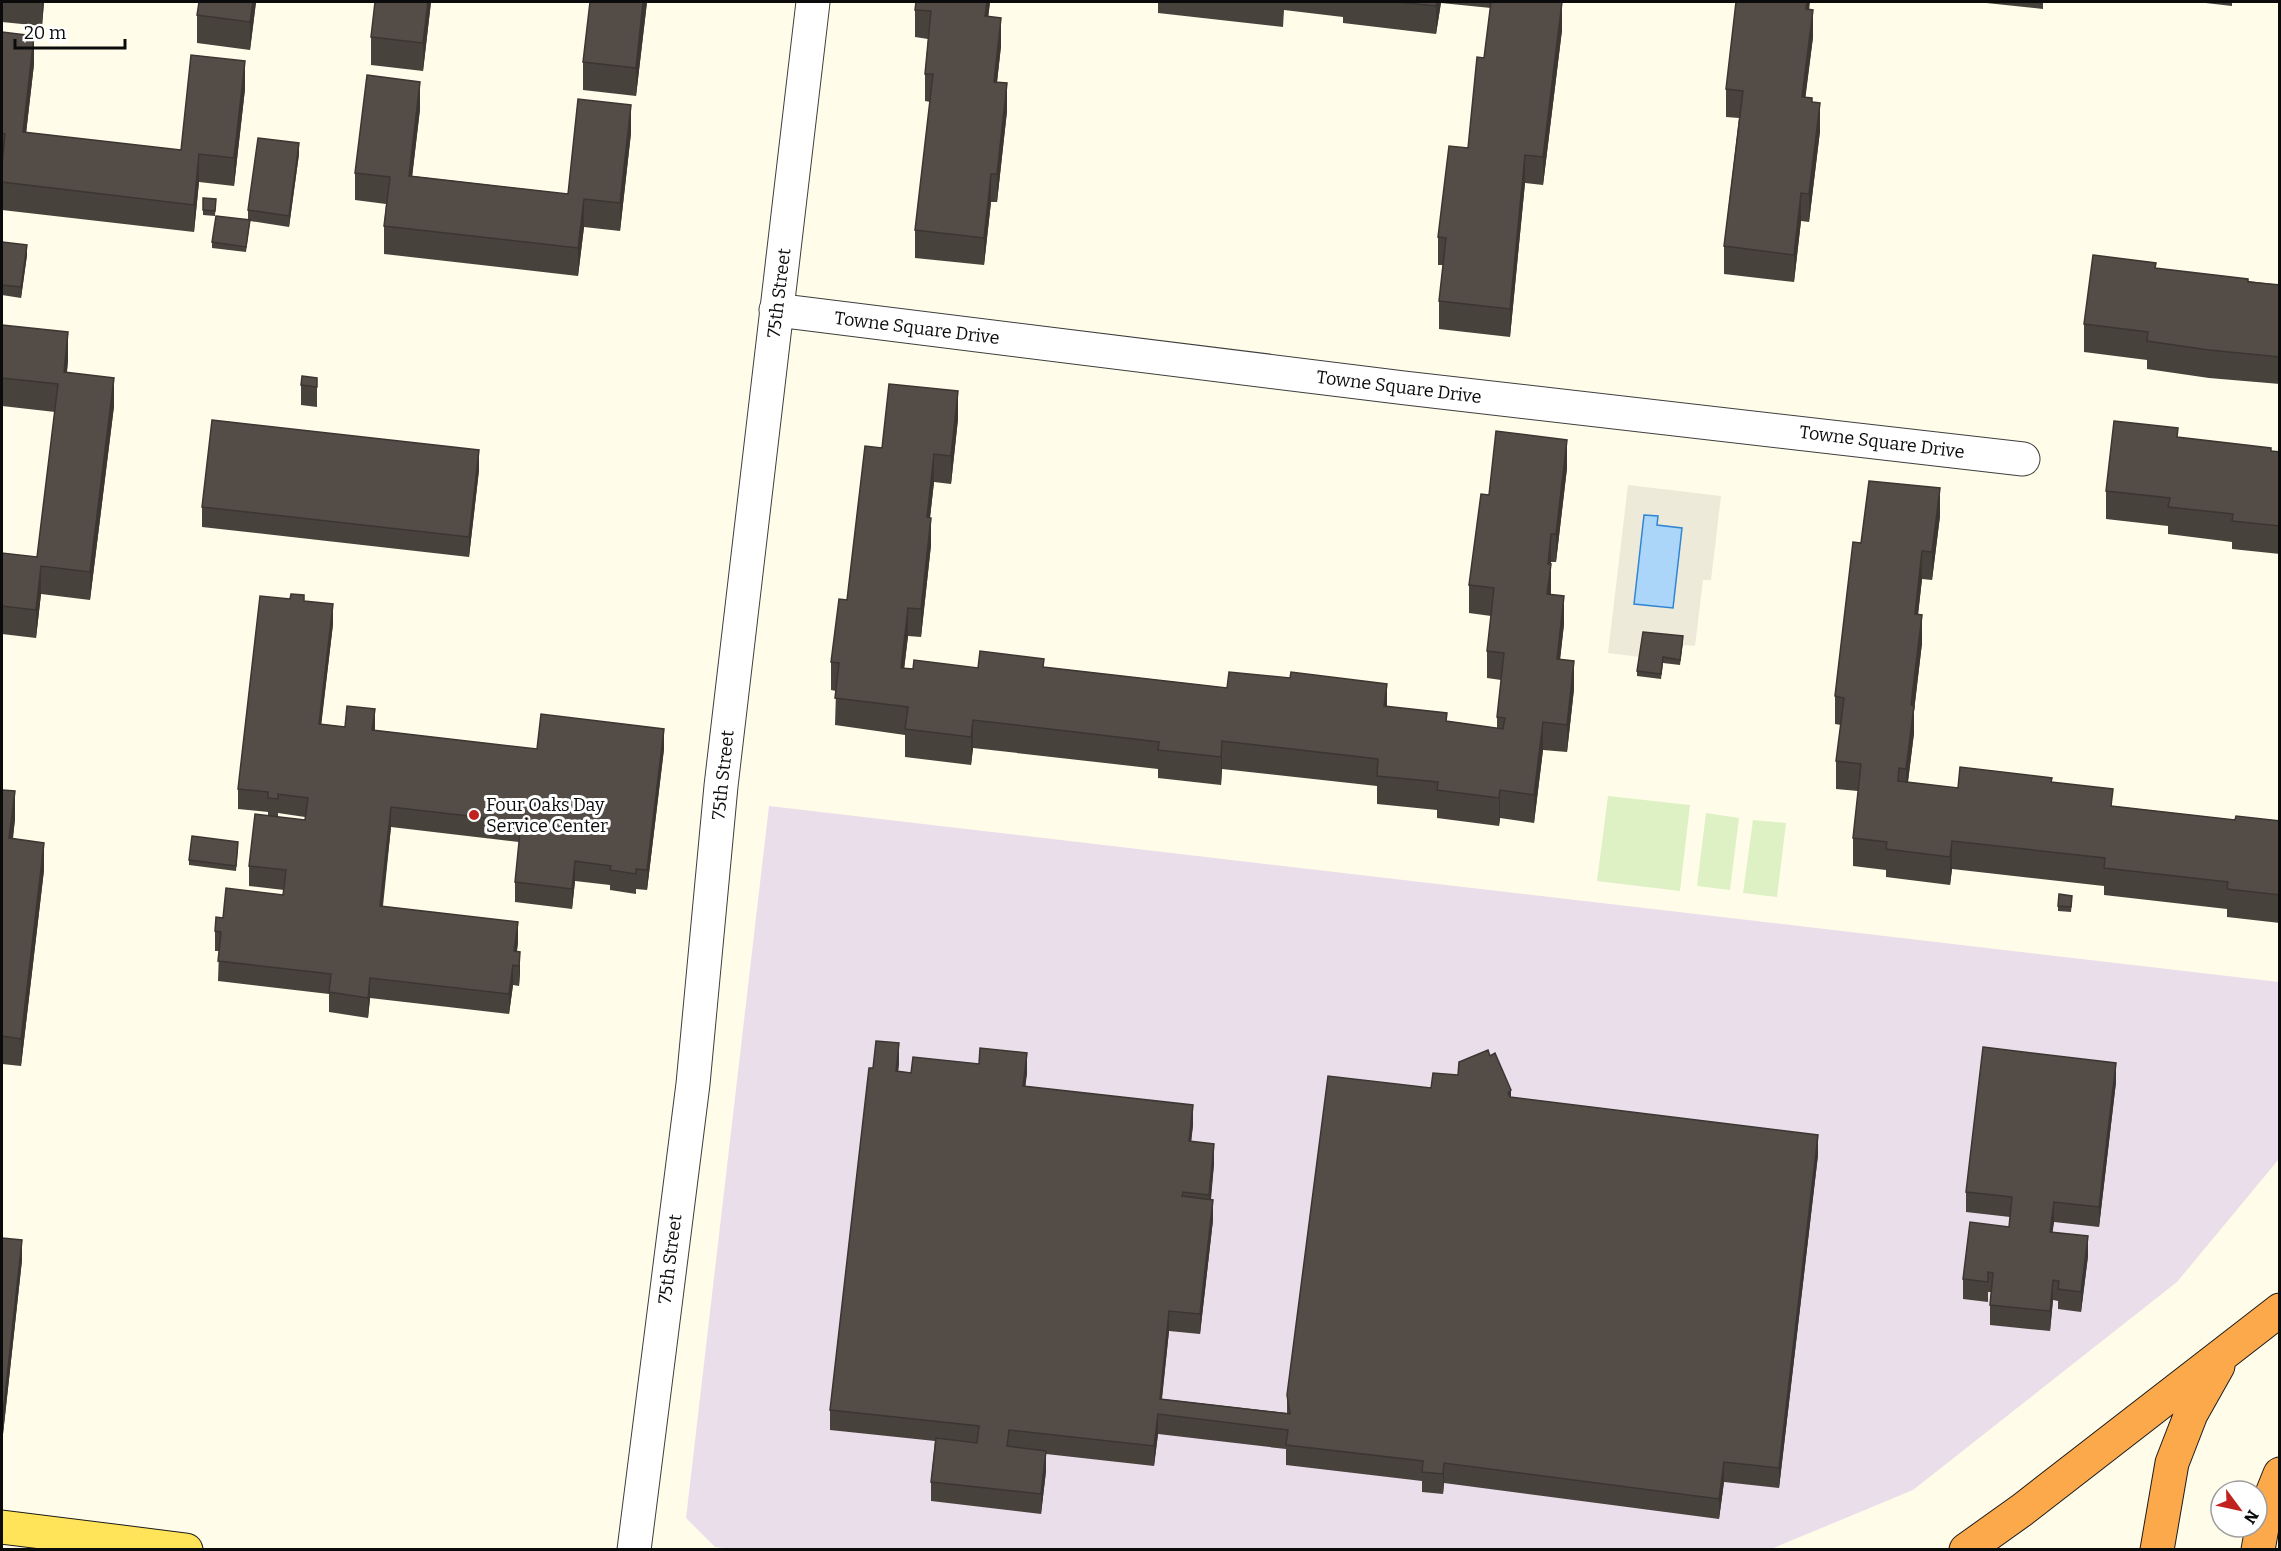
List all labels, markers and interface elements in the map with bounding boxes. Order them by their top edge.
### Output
scale bar [15,12,124,50]
text: 20 m [24,22,66,44]
street label: 75th Street [763,246,795,339]
street label: Towne Square Drive [833,307,1001,349]
street label: Towne Square Drive [1315,366,1483,408]
street label: Towne Square Drive [1798,421,1966,463]
street label: 75th Street [707,728,739,821]
place label: Four Oaks Day Service Center [486,794,608,837]
marker: Four Oaks Day Service Center [467,808,481,822]
street label: 75th Street [654,1212,686,1305]
north arrow [2209,1479,2269,1539]
text: N [2240,1507,2262,1527]

